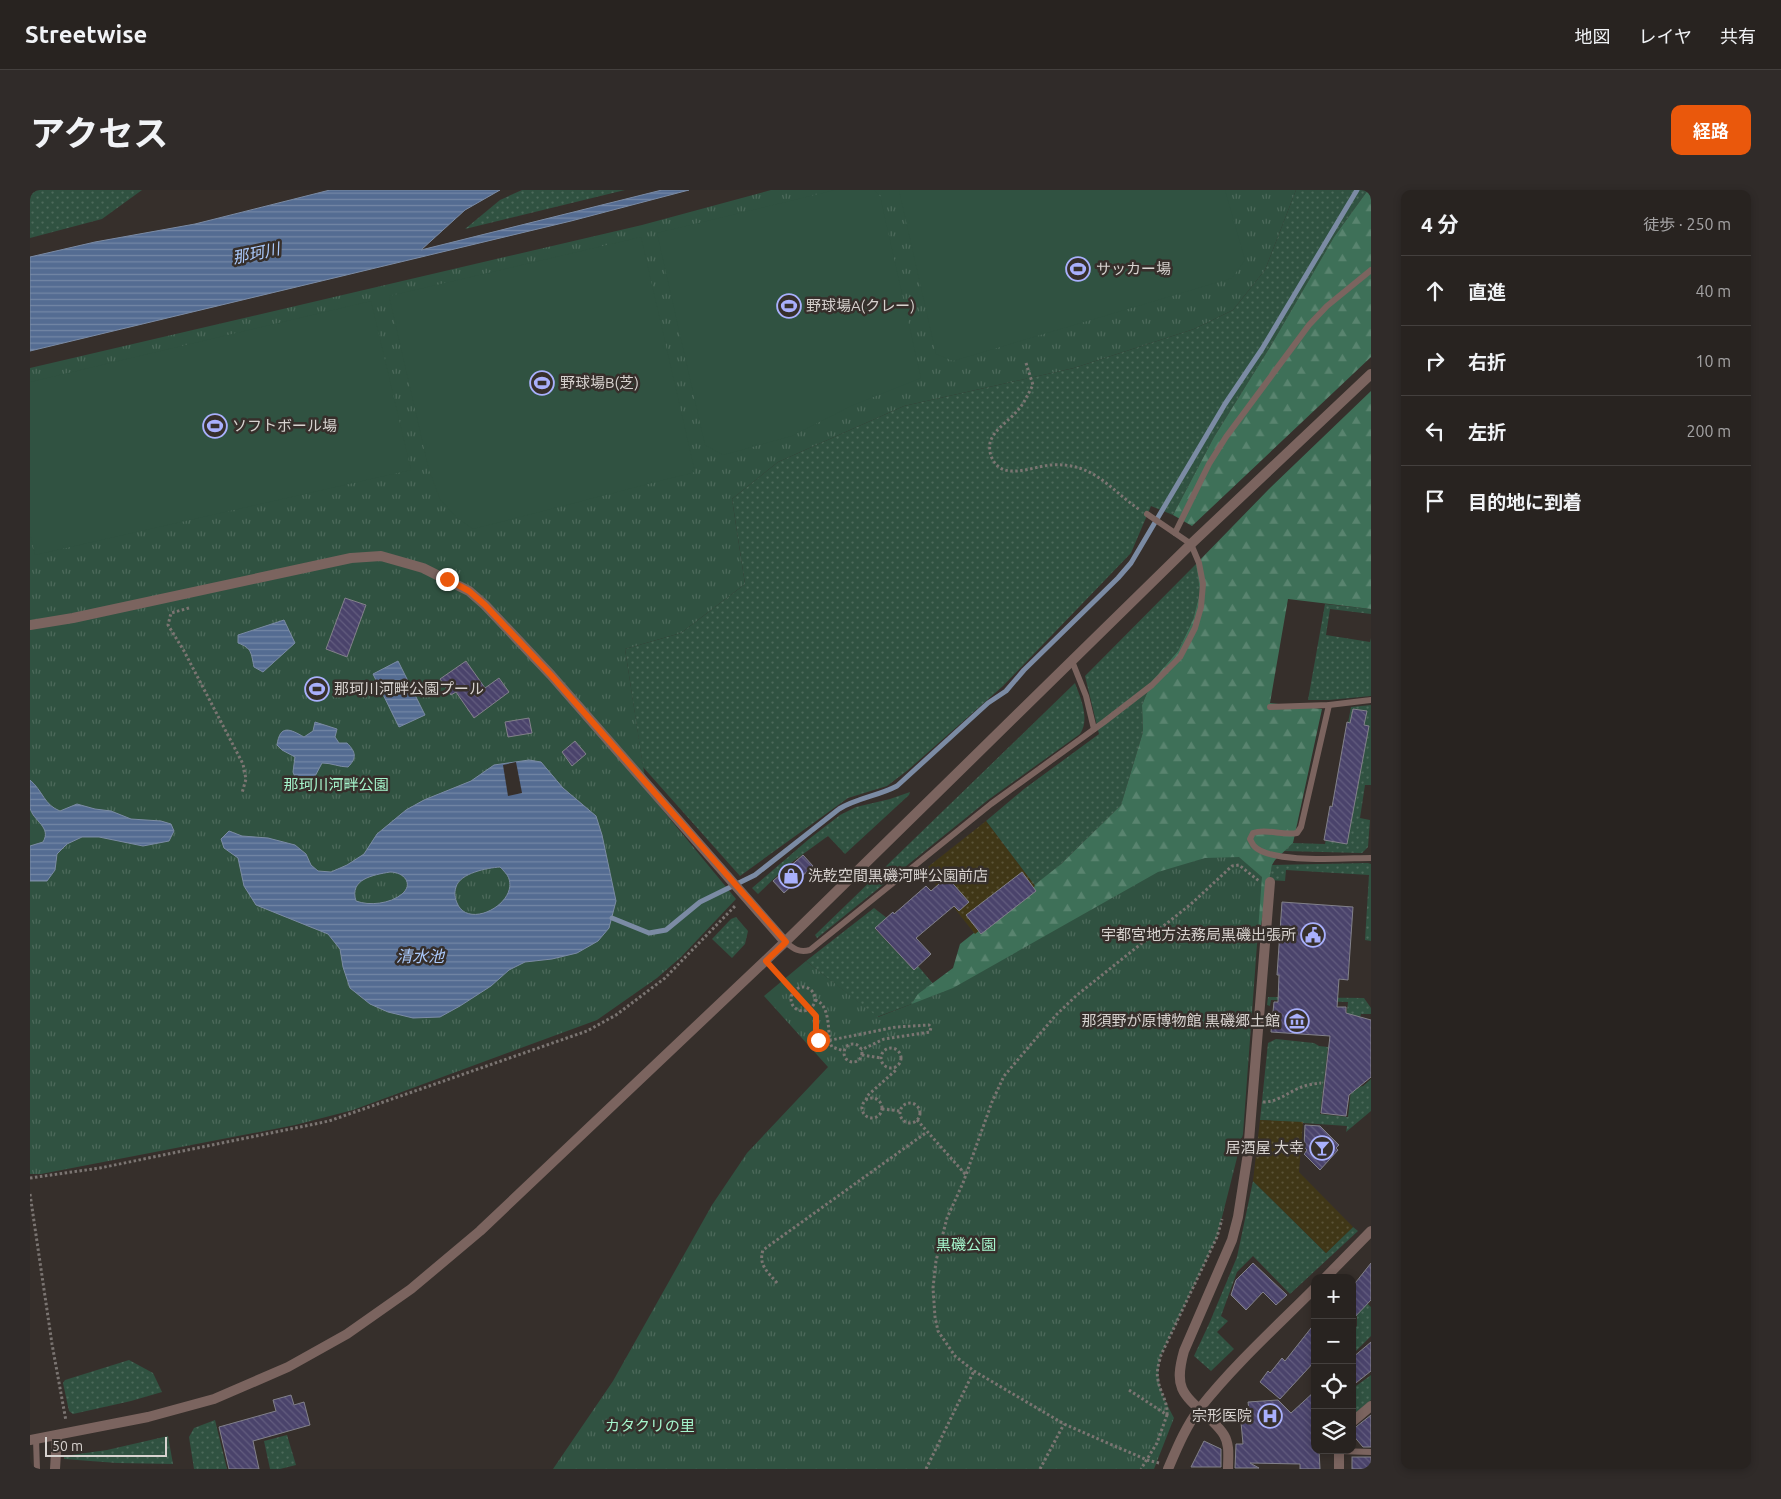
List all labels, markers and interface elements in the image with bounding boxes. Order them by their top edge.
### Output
text: Streetwise [25,21,147,48]
text: 地図 [1575,26,1611,46]
text: レイヤ [1639,26,1692,46]
text: 共有 [1720,26,1756,46]
button: 経路 [1671,105,1751,155]
text: アクセス [30,113,168,153]
text: 4 分 [1421,212,1459,236]
text: 徒歩 · 250 m [1643,215,1731,233]
water label: 那珂川 [231,239,283,267]
sports icon: サッカー場 [1065,256,1091,282]
place label: サッカー場 [1096,260,1171,277]
icon: ahead [1421,277,1449,305]
text: 直進 [1468,281,1506,303]
text: 40 m [1695,282,1731,300]
sports icon: 野球場A(クレー) [776,293,802,319]
place label: 野球場A(クレー) [806,297,915,314]
icon: right [1421,347,1449,375]
text: 右折 [1468,351,1506,373]
text: 10 m [1695,352,1731,370]
sports icon: 野球場B(芝) [529,370,555,396]
place label: 野球場B(芝) [560,374,639,391]
sports icon: ソフトボール場 [202,413,228,439]
place label: ソフトボール場 [232,417,337,434]
icon: left [1421,417,1449,445]
text: 左折 [1468,421,1506,443]
text: 200 m [1686,422,1731,440]
icon: arrive [1421,487,1449,515]
text: 目的地に到着 [1468,491,1582,513]
route end [436,568,459,591]
sports icon: 那珂川河畔公園プール [304,676,330,702]
place label: 那珂川河畔公園プール [334,680,484,697]
park label: 那珂川河畔公園 [283,776,389,793]
shop icon: 洗乾空間黒磯河畔公園前店 [778,863,804,889]
place label: 洗乾空間黒磯河畔公園前店 [808,867,988,884]
public building icon: 宇都宮地方法務局黒磯出張所 [1300,922,1326,948]
place label: 宇都宮地方法務局黒磯出張所 [1101,926,1296,943]
water label: 清水池 [396,947,446,965]
museum icon: 那須野が原博物館 黒磯郷土館 [1284,1008,1310,1034]
place label: 那須野が原博物館 黒磯郷土館 [1082,1012,1280,1029]
route start [807,1029,830,1052]
bar icon: 居酒屋 大幸 [1309,1135,1335,1161]
place label: 居酒屋 大幸 [1226,1139,1304,1156]
park label: 黒磯公園 [936,1236,996,1253]
map controls [1311,1274,1356,1454]
button: + [1311,1274,1356,1319]
button: − [1311,1319,1356,1364]
button: locate [1311,1364,1356,1409]
hospital icon: 宗形医院 [1257,1403,1283,1429]
place label: 宗形医院 [1192,1407,1252,1424]
button: layers [1311,1409,1356,1454]
park label: カタクリの里 [605,1417,695,1434]
scale bar [45,1434,168,1457]
text: 50 m [52,1438,83,1454]

